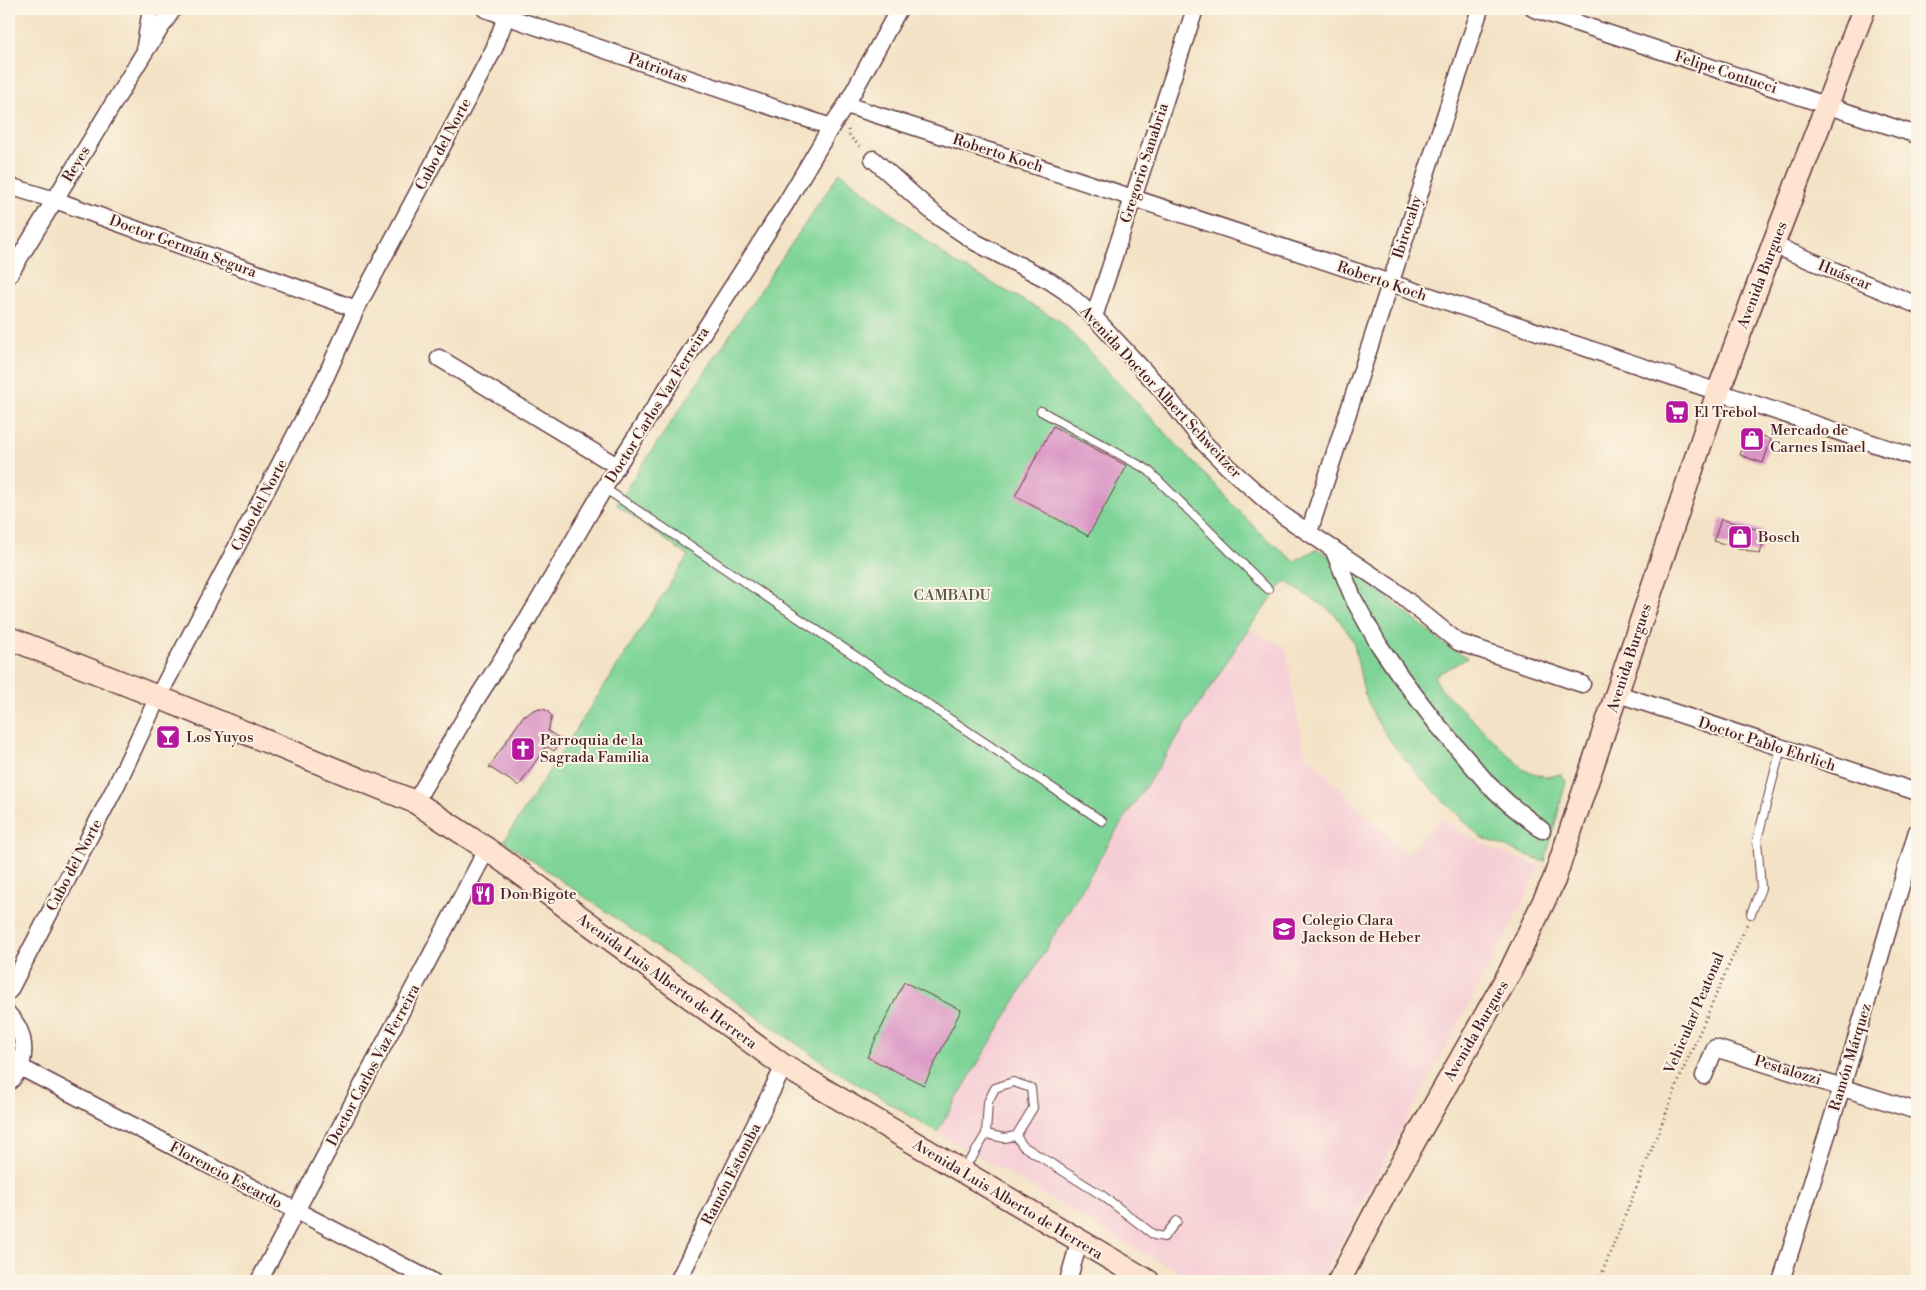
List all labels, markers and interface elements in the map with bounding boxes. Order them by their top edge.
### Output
street label: Felipe Contucci [1672,47,1780,98]
street label: Patriotas [625,49,690,88]
street label: Cubo del Norte [411,95,476,194]
street label: Gregorio Sanabria [1116,100,1173,226]
street label: Roberto Koch [950,130,1046,177]
street label: Reyes [58,143,95,186]
street label: Ibirocahy [1388,193,1427,261]
street label: Doctor Germán Segura [107,211,260,282]
street label: Avenida Burgues [1733,219,1792,332]
street label: Huáscar [1815,256,1875,295]
street label: Roberto Koch [1334,257,1429,306]
street label: Avenida Doctor Albert Schweitzer [1075,302,1246,483]
street label: Doctor Carlos Vaz Ferreira [601,323,714,487]
supermarket icon: El Trebol [1664,399,1690,425]
place label: El Trebol [1694,403,1758,422]
place label: Mercado de Carnes Ismael [1770,421,1866,457]
shop icon: Mercado de Carnes Ismael [1739,426,1765,452]
street label: Cubo del Norte [227,456,292,555]
shop icon: Bosch [1727,524,1753,550]
place label: Bosch [1757,528,1800,547]
park label: CAMBADU [914,586,990,605]
street label: Avenida Burgues [1603,601,1656,716]
street label: Doctor Pablo Ehrlich [1696,713,1838,776]
bar icon: Los Yuyos [155,724,181,750]
place label: Los Yuyos [186,728,253,747]
place label: Parroquia de la Sagrada Familia [540,731,650,767]
church icon: Parroquia de la Sagrada Familia [510,736,536,762]
street label: Cubo del Norte [42,816,107,915]
restaurant icon: Don Bigote [470,881,496,907]
place label: Don Bigote [500,885,576,904]
street label: Avenida Luis Alberto de Herrera [572,909,761,1054]
place label: Colegio Clara Jackson de Heber [1301,911,1421,947]
school or university icon: Colegio Clara Jackson de Heber [1271,916,1297,942]
street label: Vehicular/ Peatonal [1660,949,1729,1078]
street label: Avenida Burgues [1439,977,1513,1086]
street label: Doctor Carlos Vaz Ferreira [323,981,424,1150]
street label: Ramón Márquez [1825,1001,1876,1113]
street label: Pestalozzi [1752,1051,1824,1090]
street label: Ramón Estomba [698,1120,765,1228]
street label: Avenida Luis Alberto de Herrera [908,1135,1107,1264]
street label: Florencio Escardo [166,1138,285,1213]

